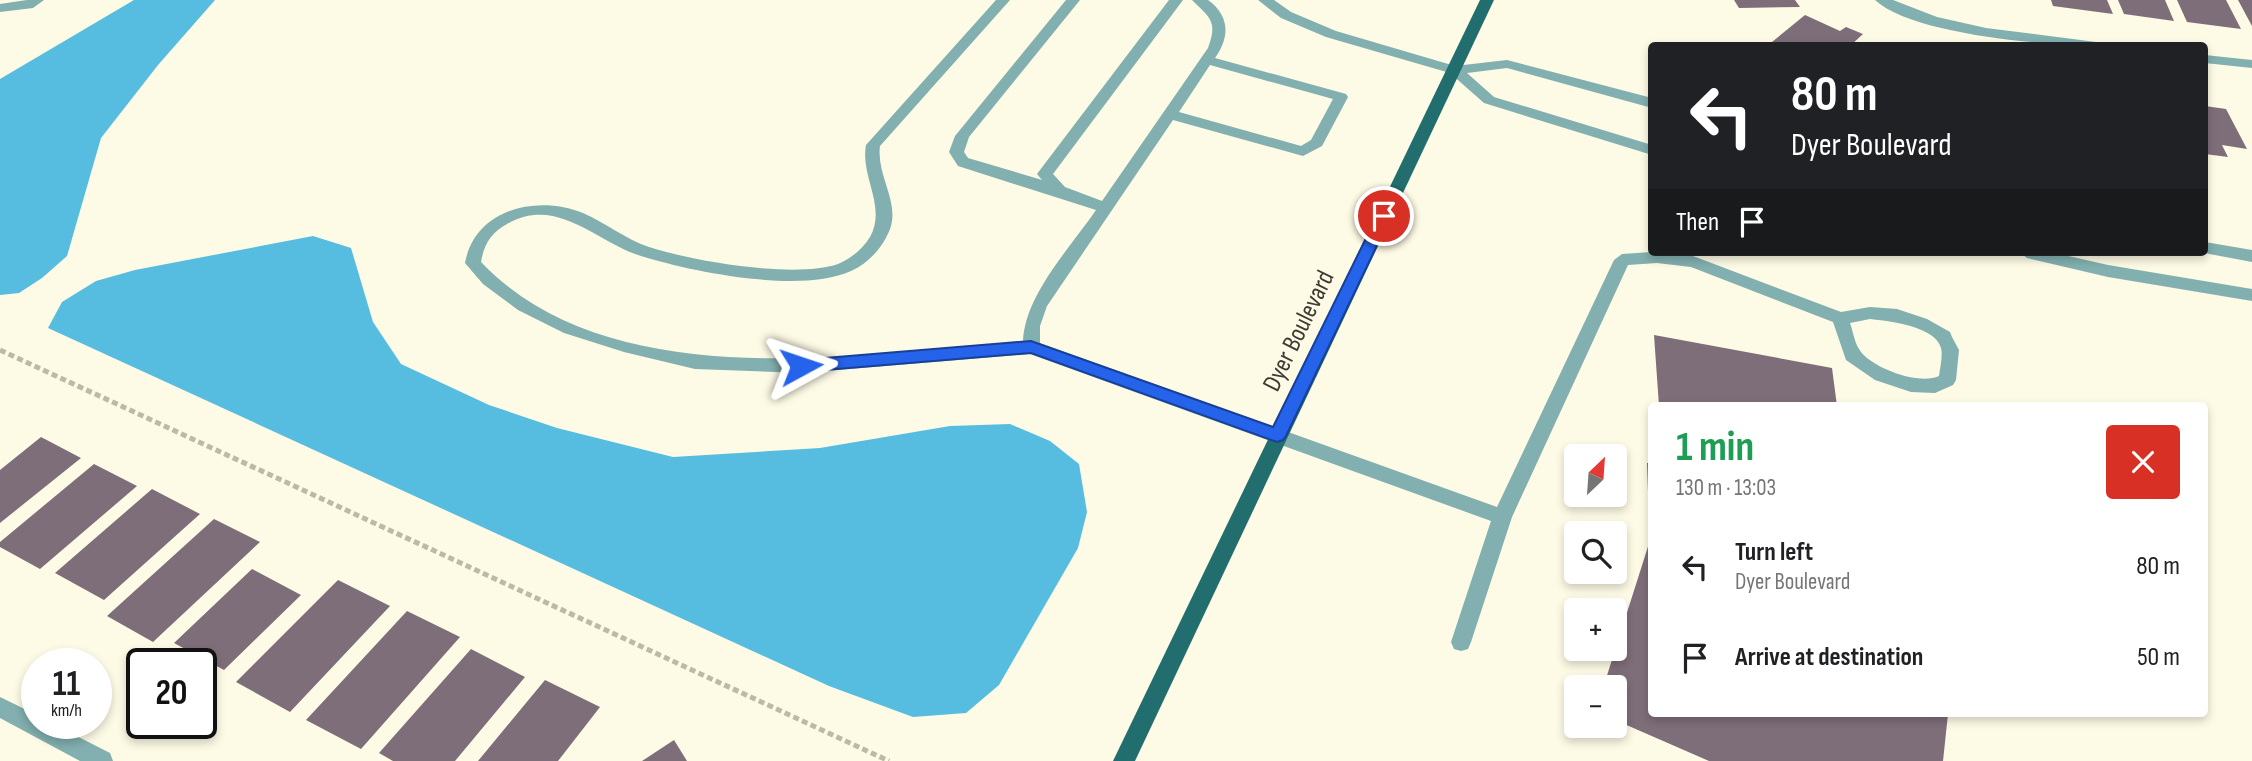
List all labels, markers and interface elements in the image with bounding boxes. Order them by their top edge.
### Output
text: 80 m [1791,66,1878,125]
icon: left [1676,70,1767,161]
text: Dyer Boulevard [1791,126,1952,165]
pin [1354,186,1414,246]
icon: arrive [1365,197,1403,235]
icon: arrive [1733,203,1771,241]
text: Then [1676,207,1719,238]
street label: Dyer Boulevard [1256,266,1342,396]
position arrow [764,329,838,403]
text: 1 min [1676,422,1754,473]
button: close [2106,425,2180,499]
north arrow [1564,444,1628,508]
map controls [1564,444,1627,738]
text: 130 m · 13:03 [1676,474,1776,502]
button: search [1564,521,1627,584]
text: Turn left [1735,537,1813,568]
icon: left [1676,548,1714,586]
text: 80 m [2136,551,2180,582]
text: Dyer Boulevard [1735,568,1850,596]
button: + [1564,598,1627,661]
icon: arrive [1676,639,1714,677]
text: Arrive at destination [1735,642,1923,673]
text: 50 m [2137,642,2180,673]
speed limit sign: 20 [126,648,217,739]
text: 11 [53,663,80,706]
button: − [1564,675,1627,738]
text: km/h [51,700,82,721]

